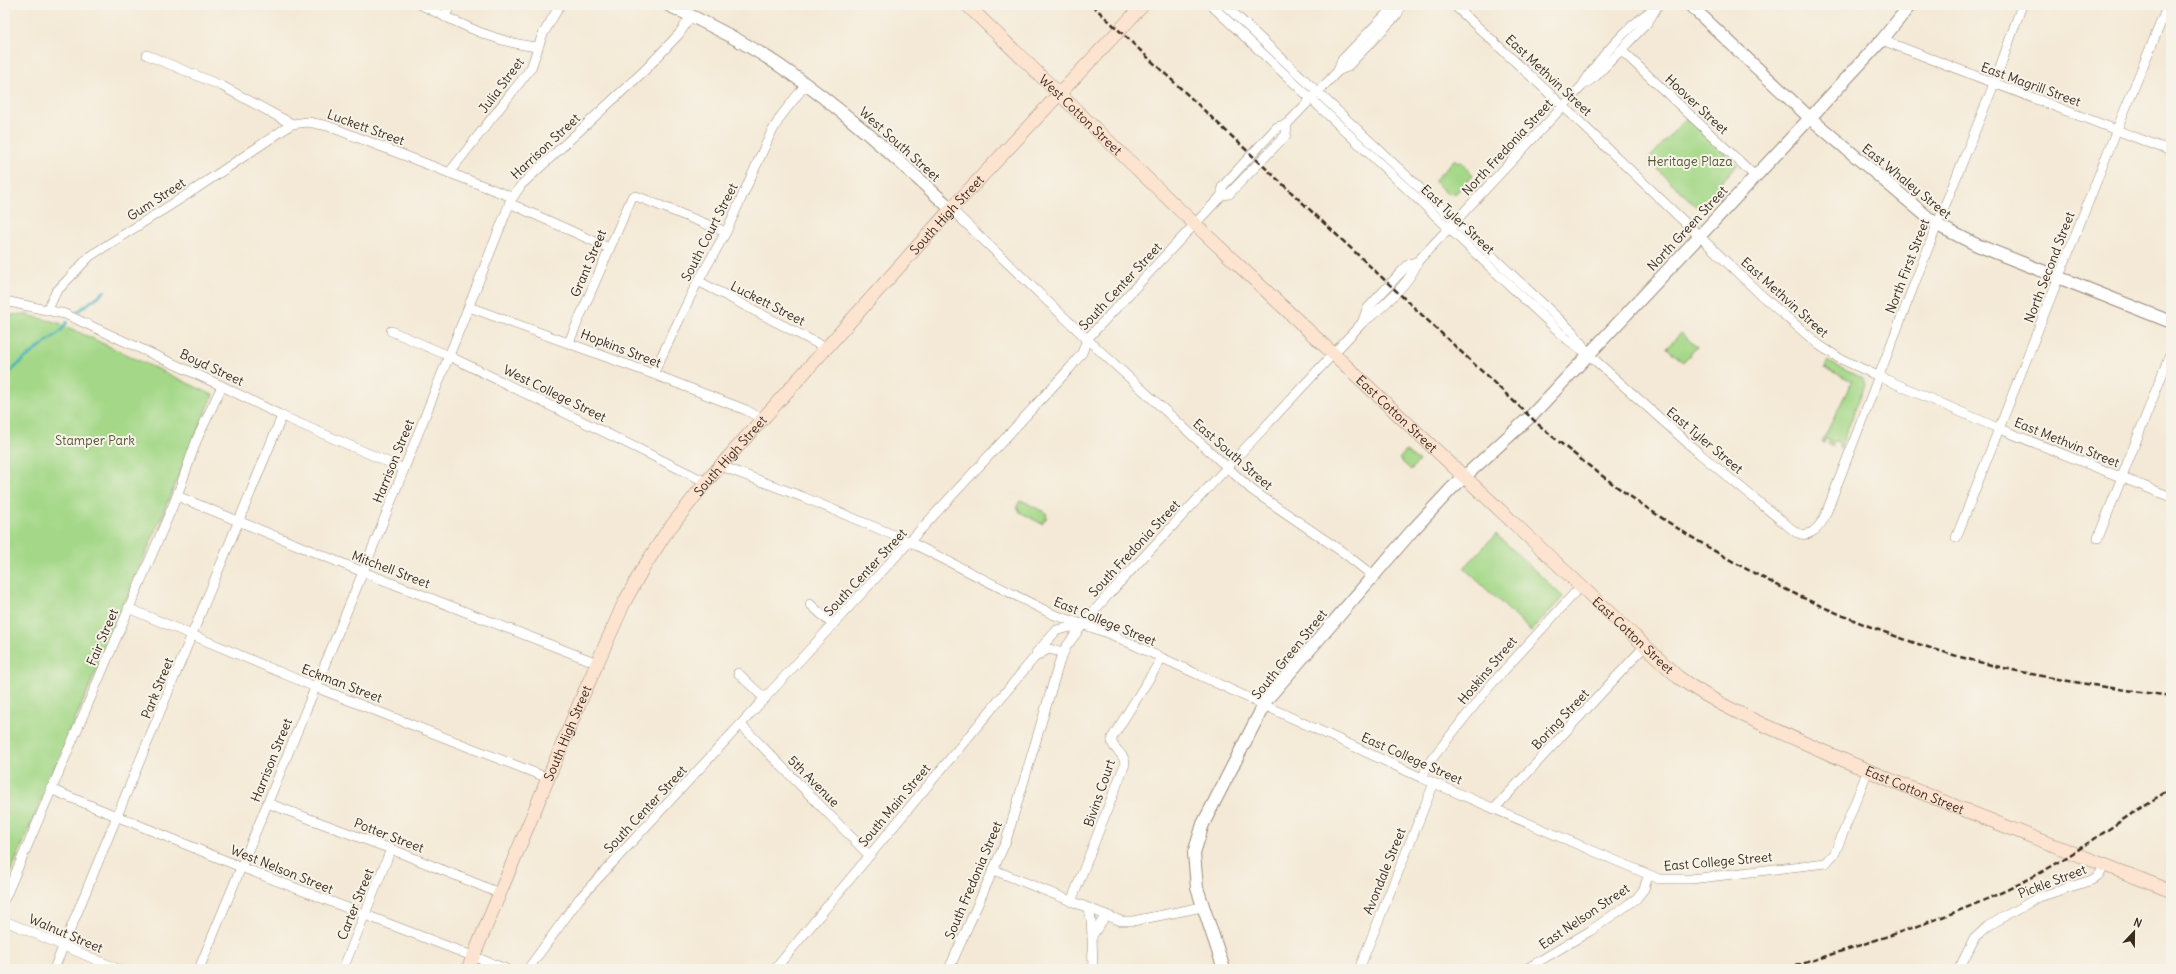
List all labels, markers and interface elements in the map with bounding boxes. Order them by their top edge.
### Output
street label: East Methvin Street [1502,31,1596,120]
street label: Julia Street [475,54,528,116]
street label: East Magrill Street [1979,58,2084,111]
street label: West Cotton Street [1035,71,1126,159]
street label: Hoover Street [1661,71,1732,138]
street label: North Fredonia Street [1458,95,1557,199]
street label: West South Street [856,103,944,186]
street label: Luckett Street [325,106,407,150]
street label: Harrison Street [507,109,584,183]
street label: East Whaley Street [1859,140,1955,223]
park label: Heritage Plaza [1647,153,1733,170]
street label: South High Street [906,171,988,258]
street label: Gum Street [124,174,189,225]
street label: South Court Street [677,180,742,284]
street label: East Tyler Street [1417,181,1498,258]
street label: North Green Street [1644,182,1732,274]
street label: North Second Street [2020,209,2079,325]
street label: North First Street [1882,216,1934,316]
street label: Grant Street [567,226,611,299]
street label: South Center Street [1075,238,1166,334]
street label: East Methvin Street [1737,254,1832,342]
street label: Luckett Street [728,277,808,330]
street label: Hopkins Street [578,325,664,372]
street label: Boyd Street [177,345,247,390]
street label: West College Street [501,361,610,426]
street label: East Cotton Street [1352,372,1441,457]
street label: East Tyler Street [1663,403,1747,478]
street label: South High Street [690,412,771,500]
street label: East Methvin Street [2012,414,2123,472]
street label: East South Street [1189,415,1276,494]
street label: Harrison Street [369,416,418,506]
park label: Stamper Park [55,432,135,449]
street label: South Fredonia Street [1085,496,1184,600]
street label: South Center Street [820,524,911,620]
street label: Mitchell Street [349,547,433,592]
street label: East College Street [1051,593,1159,650]
street label: East Cotton Street [1589,593,1678,678]
street label: South Green Street [1248,605,1331,703]
street label: Fair Street [83,606,122,668]
street label: Hoskins Street [1454,632,1521,708]
street label: Park Street [137,654,178,721]
street label: Eckman Street [299,660,385,707]
street label: South High Street [540,682,596,783]
street label: Boring Street [1528,685,1593,753]
street label: Harrison Street [247,715,296,805]
street label: East College Street [1359,729,1466,789]
street label: 5th Avenue [784,752,843,811]
street label: Bivins Court [1080,757,1119,829]
street label: South Main Street [855,760,934,850]
street label: South Center Street [600,761,691,857]
street label: East Cotton Street [1862,762,1967,818]
street label: Potter Street [351,814,427,857]
street label: South Fredonia Street [941,818,1006,942]
street label: Avondale Street [1359,825,1410,917]
street label: West Nelson Street [228,841,336,898]
street label: East College Street [1663,848,1774,875]
street label: Pickle Street [2016,860,2089,902]
street label: Carter Street [333,865,378,942]
street label: East Nelson Street [1536,879,1633,953]
street label: Walnut Street [26,910,106,957]
north arrow [2114,912,2154,952]
text: N [2132,915,2144,931]

